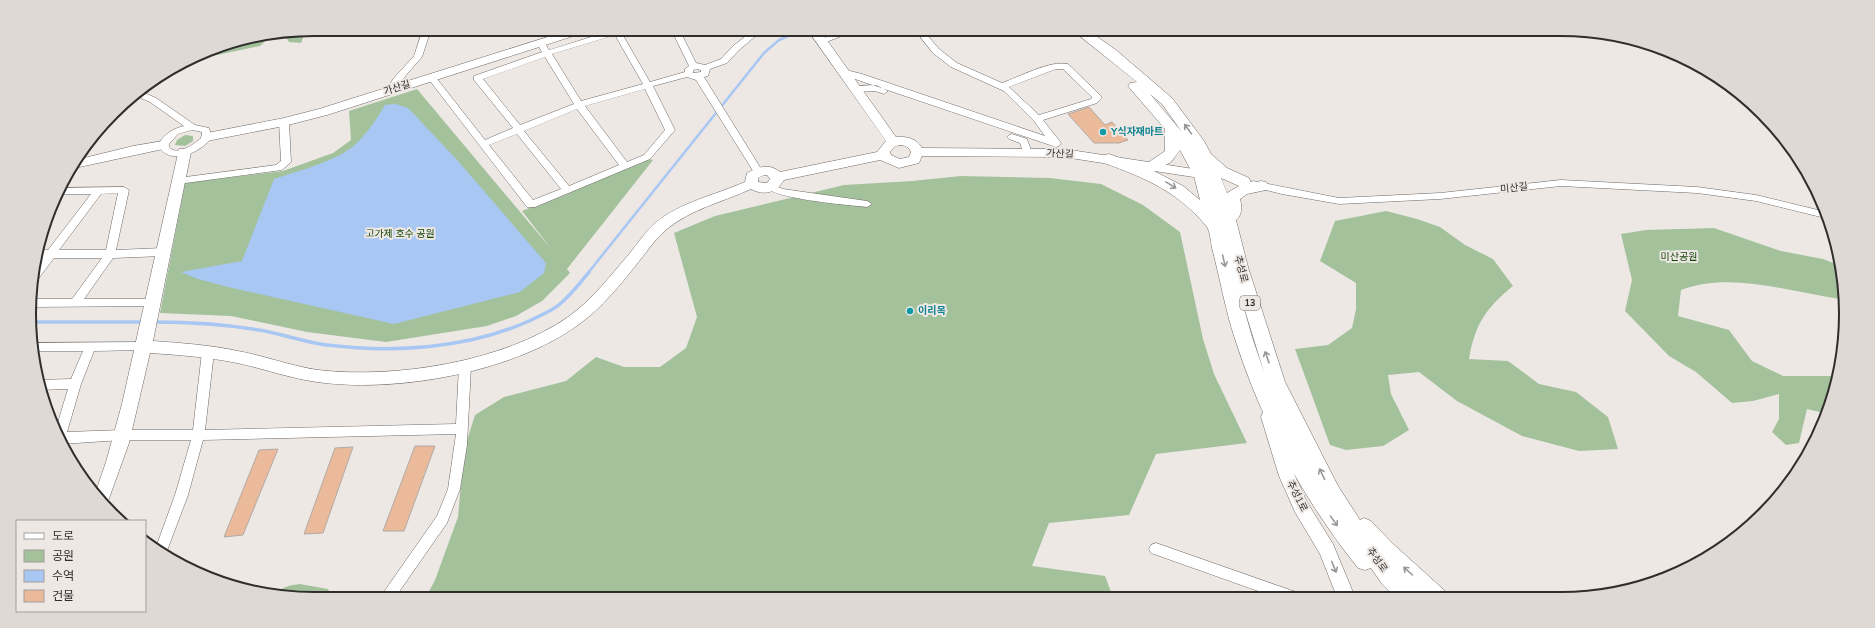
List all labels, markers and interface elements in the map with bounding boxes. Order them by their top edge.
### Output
street label: 가산길 [382,77,412,99]
one-way arrow [1184,124,1192,135]
place label: Y식자재마트 [1110,125,1163,139]
marker: Y식자재마트 [1098,127,1108,137]
street label: 가산길 [1046,146,1074,162]
street label: 미산길 [1500,180,1528,196]
one-way arrow [1165,181,1176,189]
park label: 고가제 호수 공원 [365,227,435,241]
park label: 미산공원 [1661,250,1697,264]
street label: 추성로 [1231,254,1251,284]
one-way arrow [1221,255,1229,268]
road number: 13 [1240,296,1260,310]
place label: 이리목 [918,304,946,318]
marker: 이리목 [905,306,915,316]
one-way arrow [1263,350,1270,363]
one-way arrow [1318,468,1325,480]
street label: 추성1로 [1283,478,1311,514]
one-way arrow [1329,516,1338,527]
legend [16,520,146,612]
text: 도로 [52,528,74,544]
street label: 추성로 [1363,545,1391,575]
text: 공원 [52,548,74,564]
one-way arrow [1330,560,1338,572]
one-way arrow [1403,566,1414,575]
text: 수역 [52,568,74,584]
text: 건물 [52,588,74,604]

